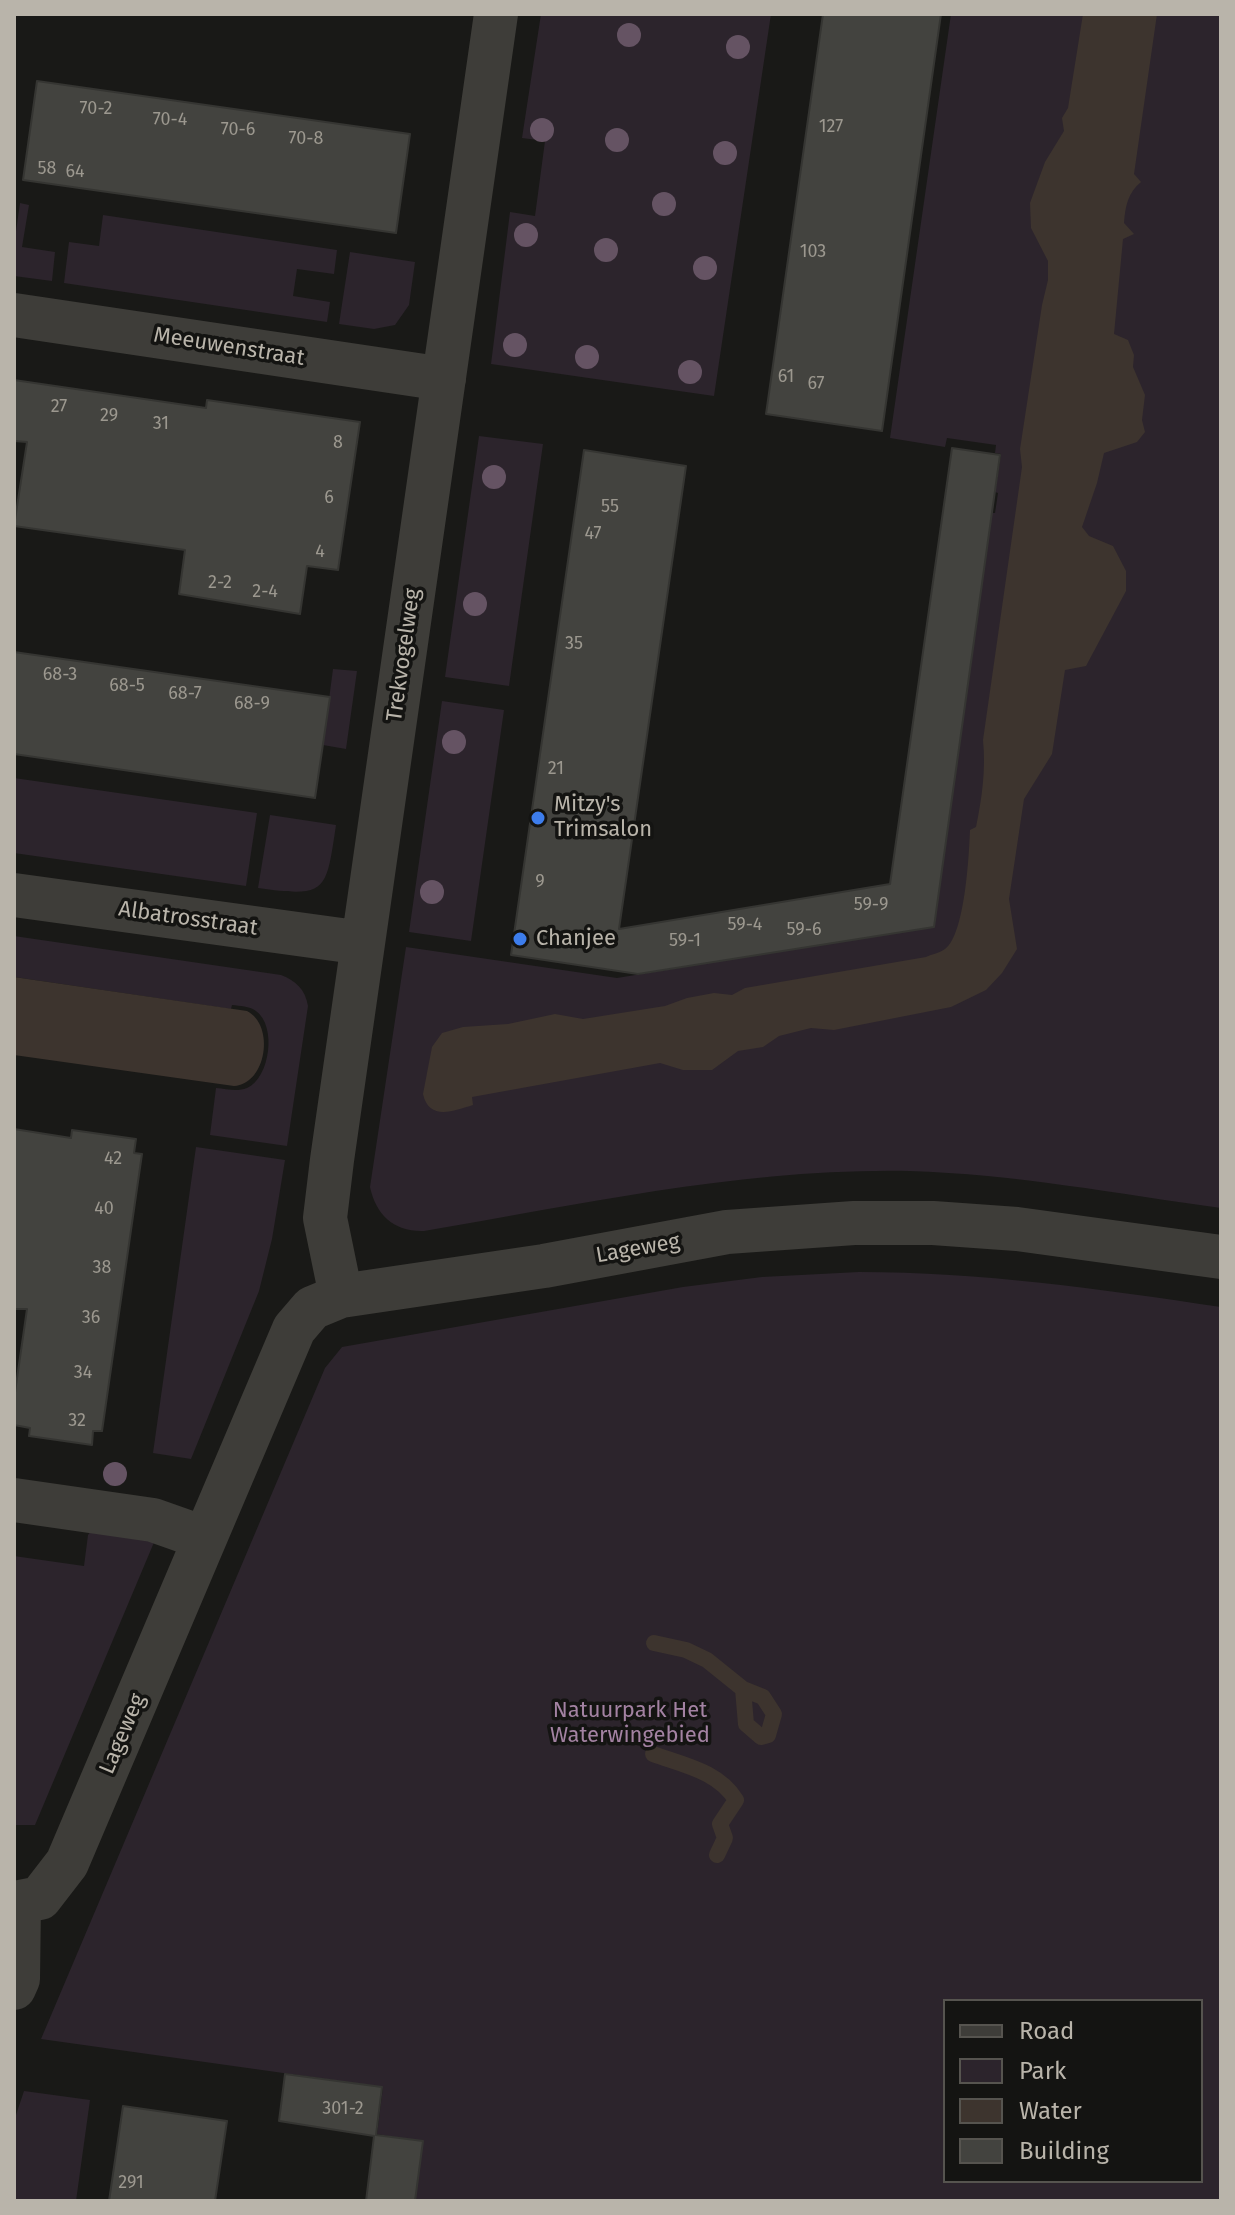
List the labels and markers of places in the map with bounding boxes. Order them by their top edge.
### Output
place label: Mitzy's Trimsalon [554,792,652,844]
marker: Mitzy's Trimsalon [529,809,547,827]
place label: Chanjee [536,926,616,952]
marker: Chanjee [511,930,529,948]

